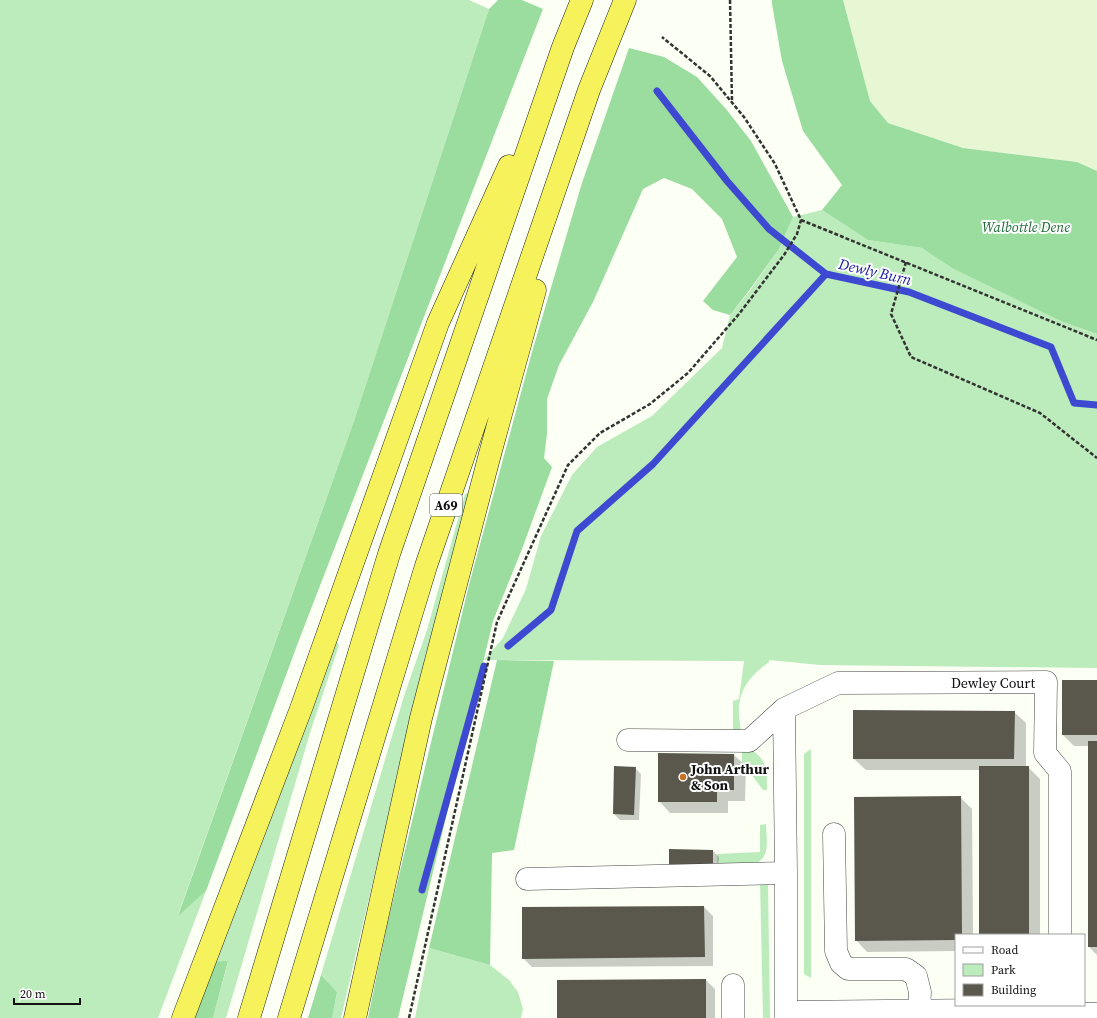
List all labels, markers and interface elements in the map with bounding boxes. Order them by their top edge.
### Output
park label: Walbottle Dene [982,217,1070,237]
water label: Dewly Burn [836,253,914,290]
road number: A69 [430,494,462,516]
street label: Dewley Court [951,673,1036,693]
place label: John Arthur & Son [690,759,769,795]
marker: John Arthur & Son [678,772,688,782]
legend [955,934,1085,1006]
text: Road [991,942,1018,958]
text: Park [991,962,1016,978]
scale bar [14,980,80,1006]
text: Building [991,982,1036,998]
text: 20 m [20,986,46,1002]

